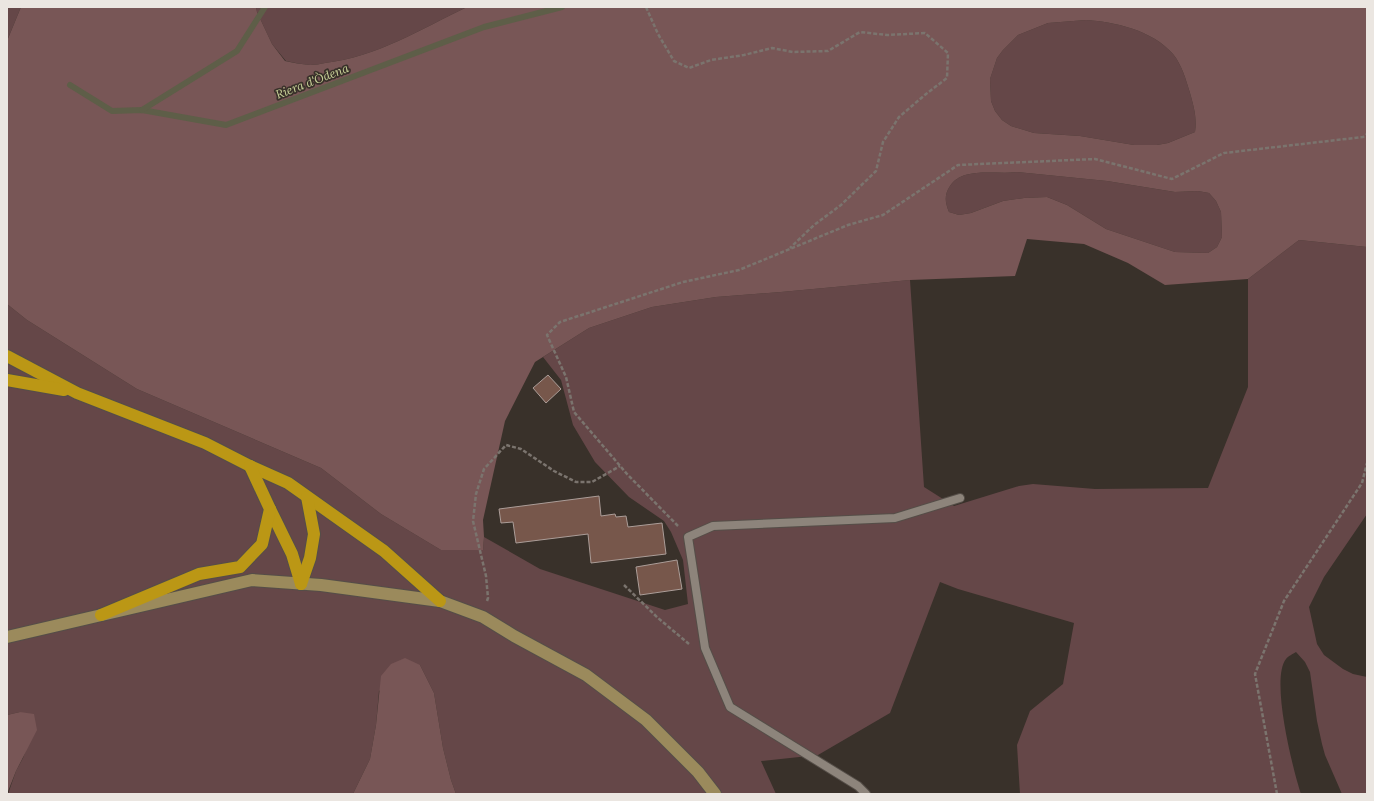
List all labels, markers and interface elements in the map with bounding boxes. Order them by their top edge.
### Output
water label: Riera d'Òdena [273,60,351,102]

